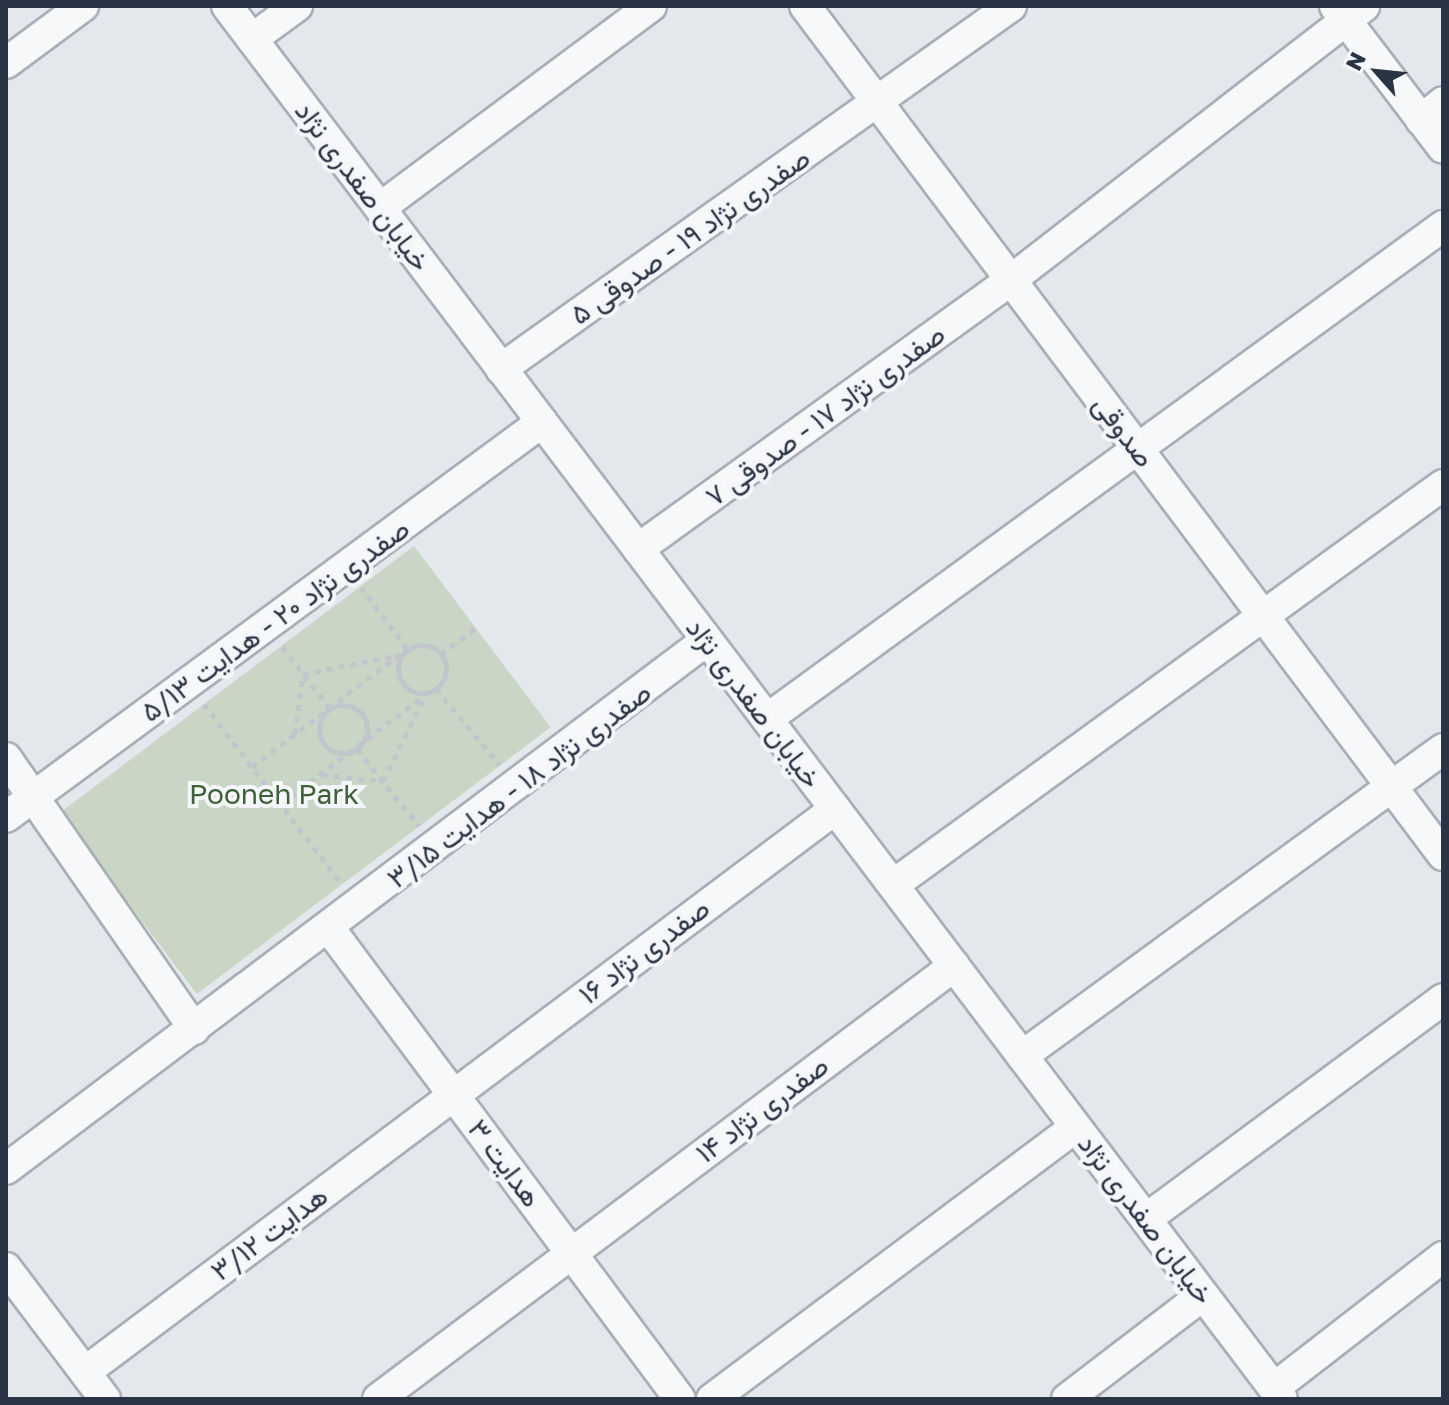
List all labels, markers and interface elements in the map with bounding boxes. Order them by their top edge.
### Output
north arrow [1337,32,1417,112]
text: N [1339,47,1371,74]
street label: خیابان صفدری نژاد [288,94,438,278]
street label: صفدری نژاد ۱۹ - صدوقی ۵ [564,141,816,331]
street label: صفدری نژاد ۱۷ - صدوقی ۷ [699,317,951,513]
street label: صدوقی [1086,388,1162,474]
street label: صفدری نژاد ۲۰ - هدایت ۵/۱۳ [134,511,416,729]
street label: خیابان صفدری نژاد [679,611,829,795]
street label: صفدری نژاد ۱۸ - هدایت ۳/۱۵ [381,675,657,895]
park label: Pooneh Park [189,777,359,811]
street label: صفدری نژاد ۱۶ [572,891,716,1011]
street label: صفدری نژاد ۱۴ [689,1048,835,1170]
street label: هدایت ۳ [461,1113,549,1213]
street label: خیابان صفدری نژاد [1071,1127,1221,1311]
street label: هدایت ۳/۱۲ [204,1178,334,1288]

